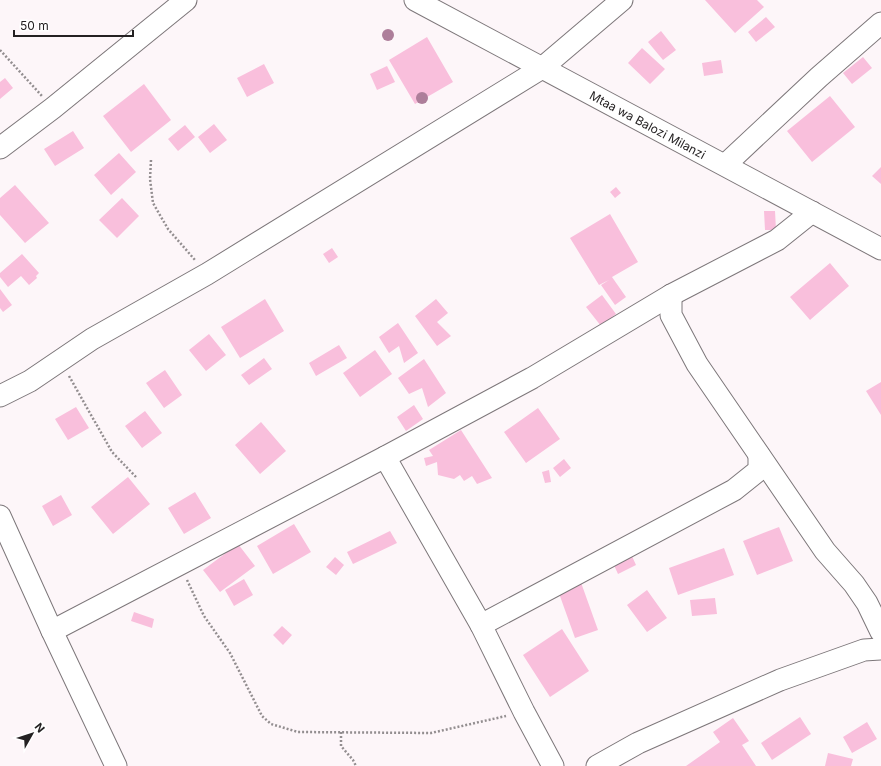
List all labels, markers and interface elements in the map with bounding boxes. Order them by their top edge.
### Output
scale bar [14,12,133,38]
text: 50 m [20,18,49,33]
street label: Mtaa wa Balozi Milanzi [587,87,709,162]
north arrow [12,714,52,754]
text: N [32,720,48,735]

